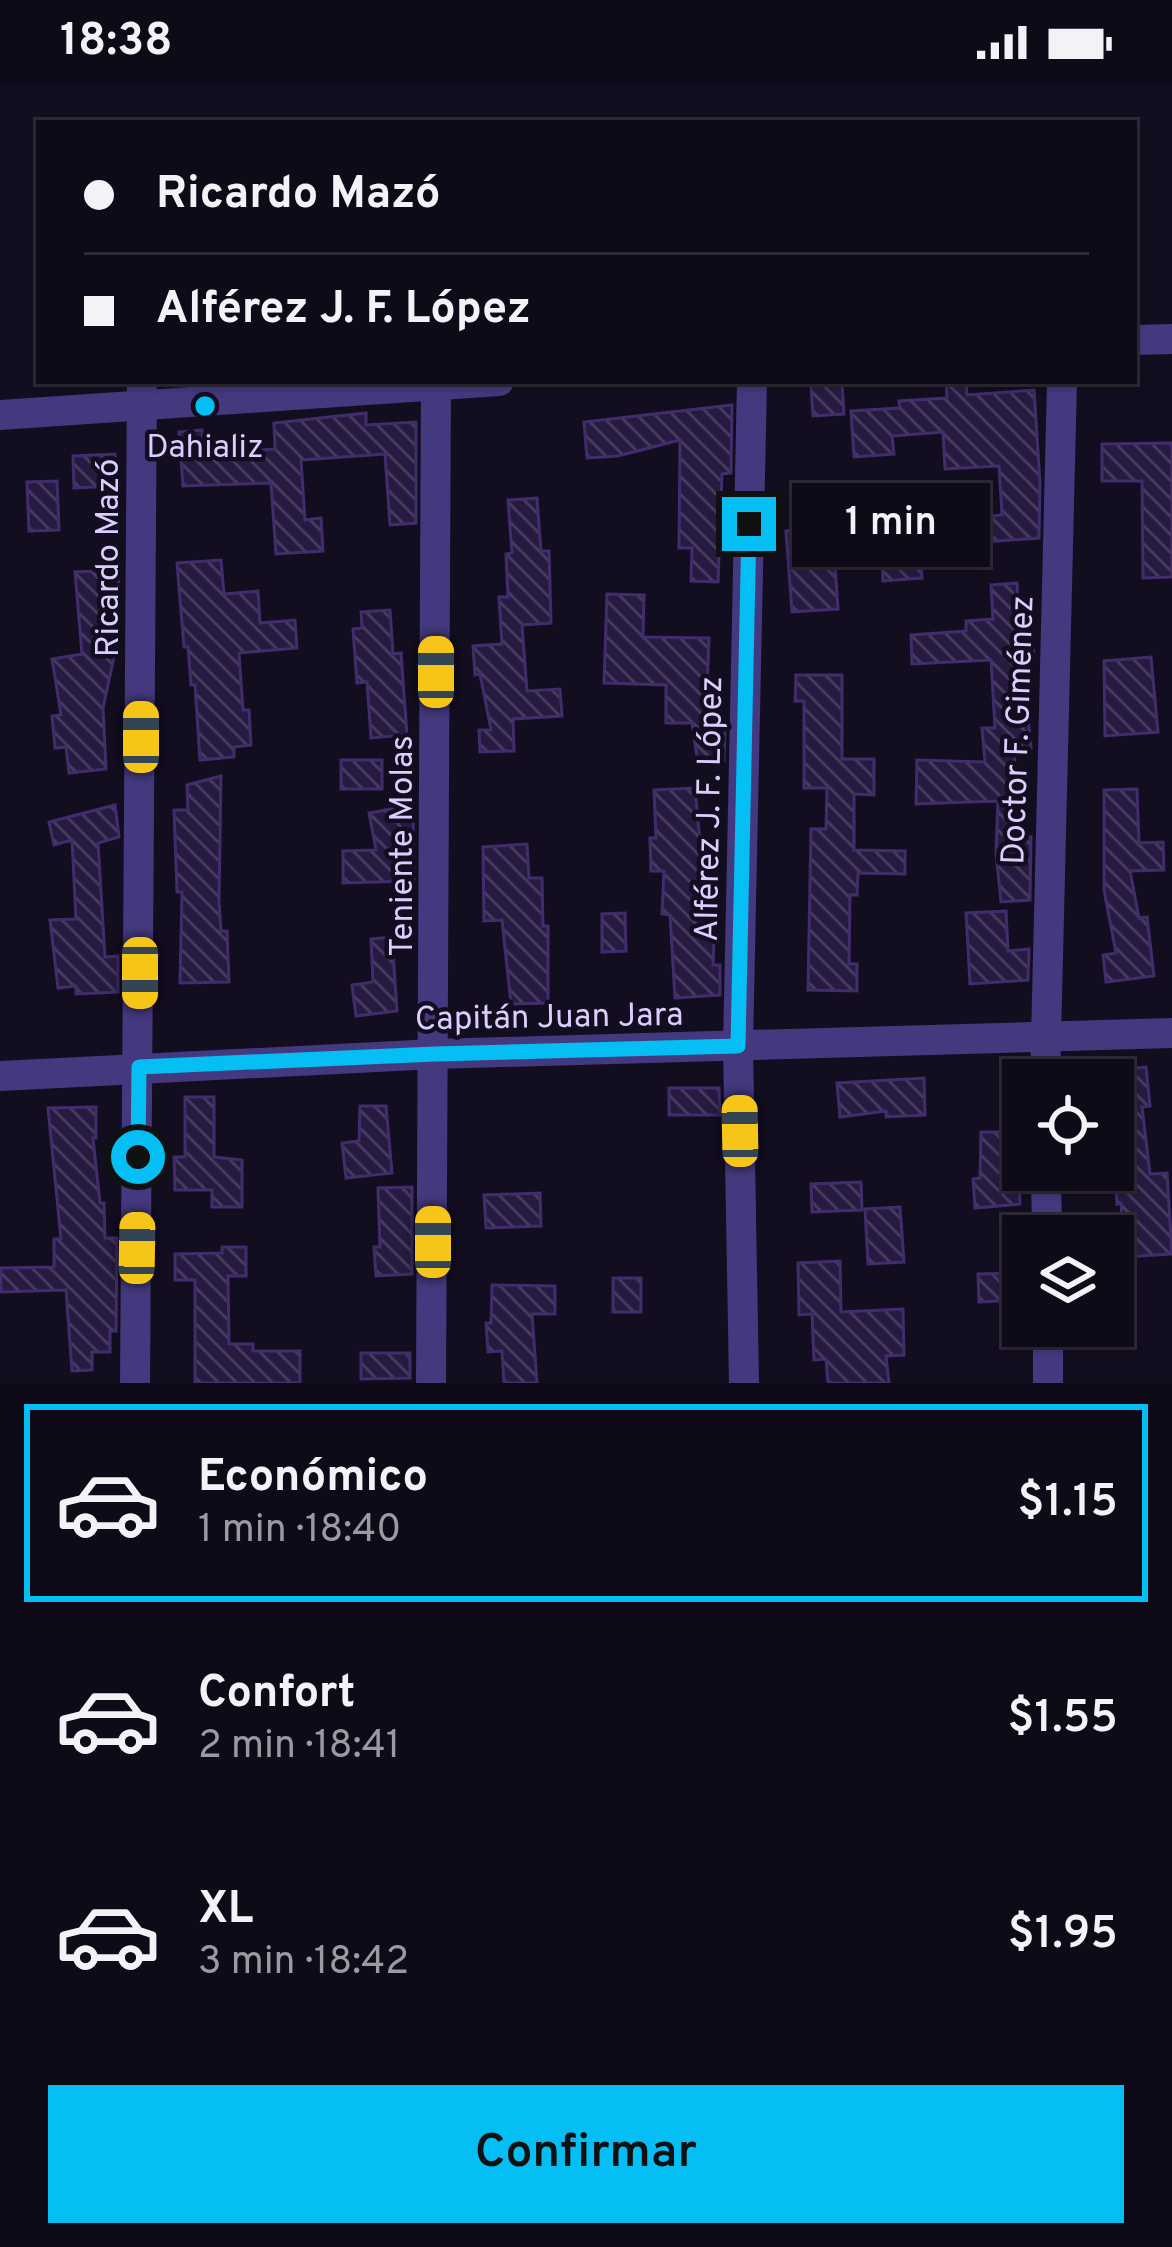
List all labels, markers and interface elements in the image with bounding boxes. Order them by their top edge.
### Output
text: 18:38 [60,14,173,71]
text: Ricardo Mazó [156,167,441,224]
text: Alférez J. F. López [156,282,531,339]
marker: Dahializ [192,393,218,419]
place label: Dahializ [146,428,264,470]
street label: Ricardo Mazó [89,459,131,657]
callout: 1 min [791,482,989,566]
route end [722,497,776,551]
text: 1 min [845,500,937,549]
street label: Doctor F. Giménez [994,595,1046,866]
car [418,636,454,708]
street label: Alférez J. F. López [688,676,734,942]
car [123,701,159,773]
street label: Teniente Molas [383,735,425,957]
car [122,937,158,1009]
street label: Capitán Juan Jara [414,996,684,1042]
map controls [1002,1059,1134,1347]
button: locate [1002,1059,1134,1191]
car [721,1095,759,1167]
route start [111,1130,165,1184]
car [415,1206,451,1278]
car [118,1212,156,1284]
button: layers [1002,1215,1134,1347]
icon: car [54,1449,162,1557]
text: Económico [198,1450,428,1507]
text: $1.15 [1018,1475,1118,1532]
text: 1 min · 18:40 [198,1507,401,1556]
icon: car [54,1665,162,1773]
text: Confort [198,1666,355,1723]
text: $1.55 [1007,1691,1118,1748]
text: 2 min · 18:41 [198,1723,400,1772]
icon: car [54,1881,162,1989]
text: XL [198,1882,253,1939]
text: $1.95 [1008,1907,1118,1964]
text: 3 min · 18:42 [198,1939,409,1988]
button: Confirmar [48,2085,1124,2223]

